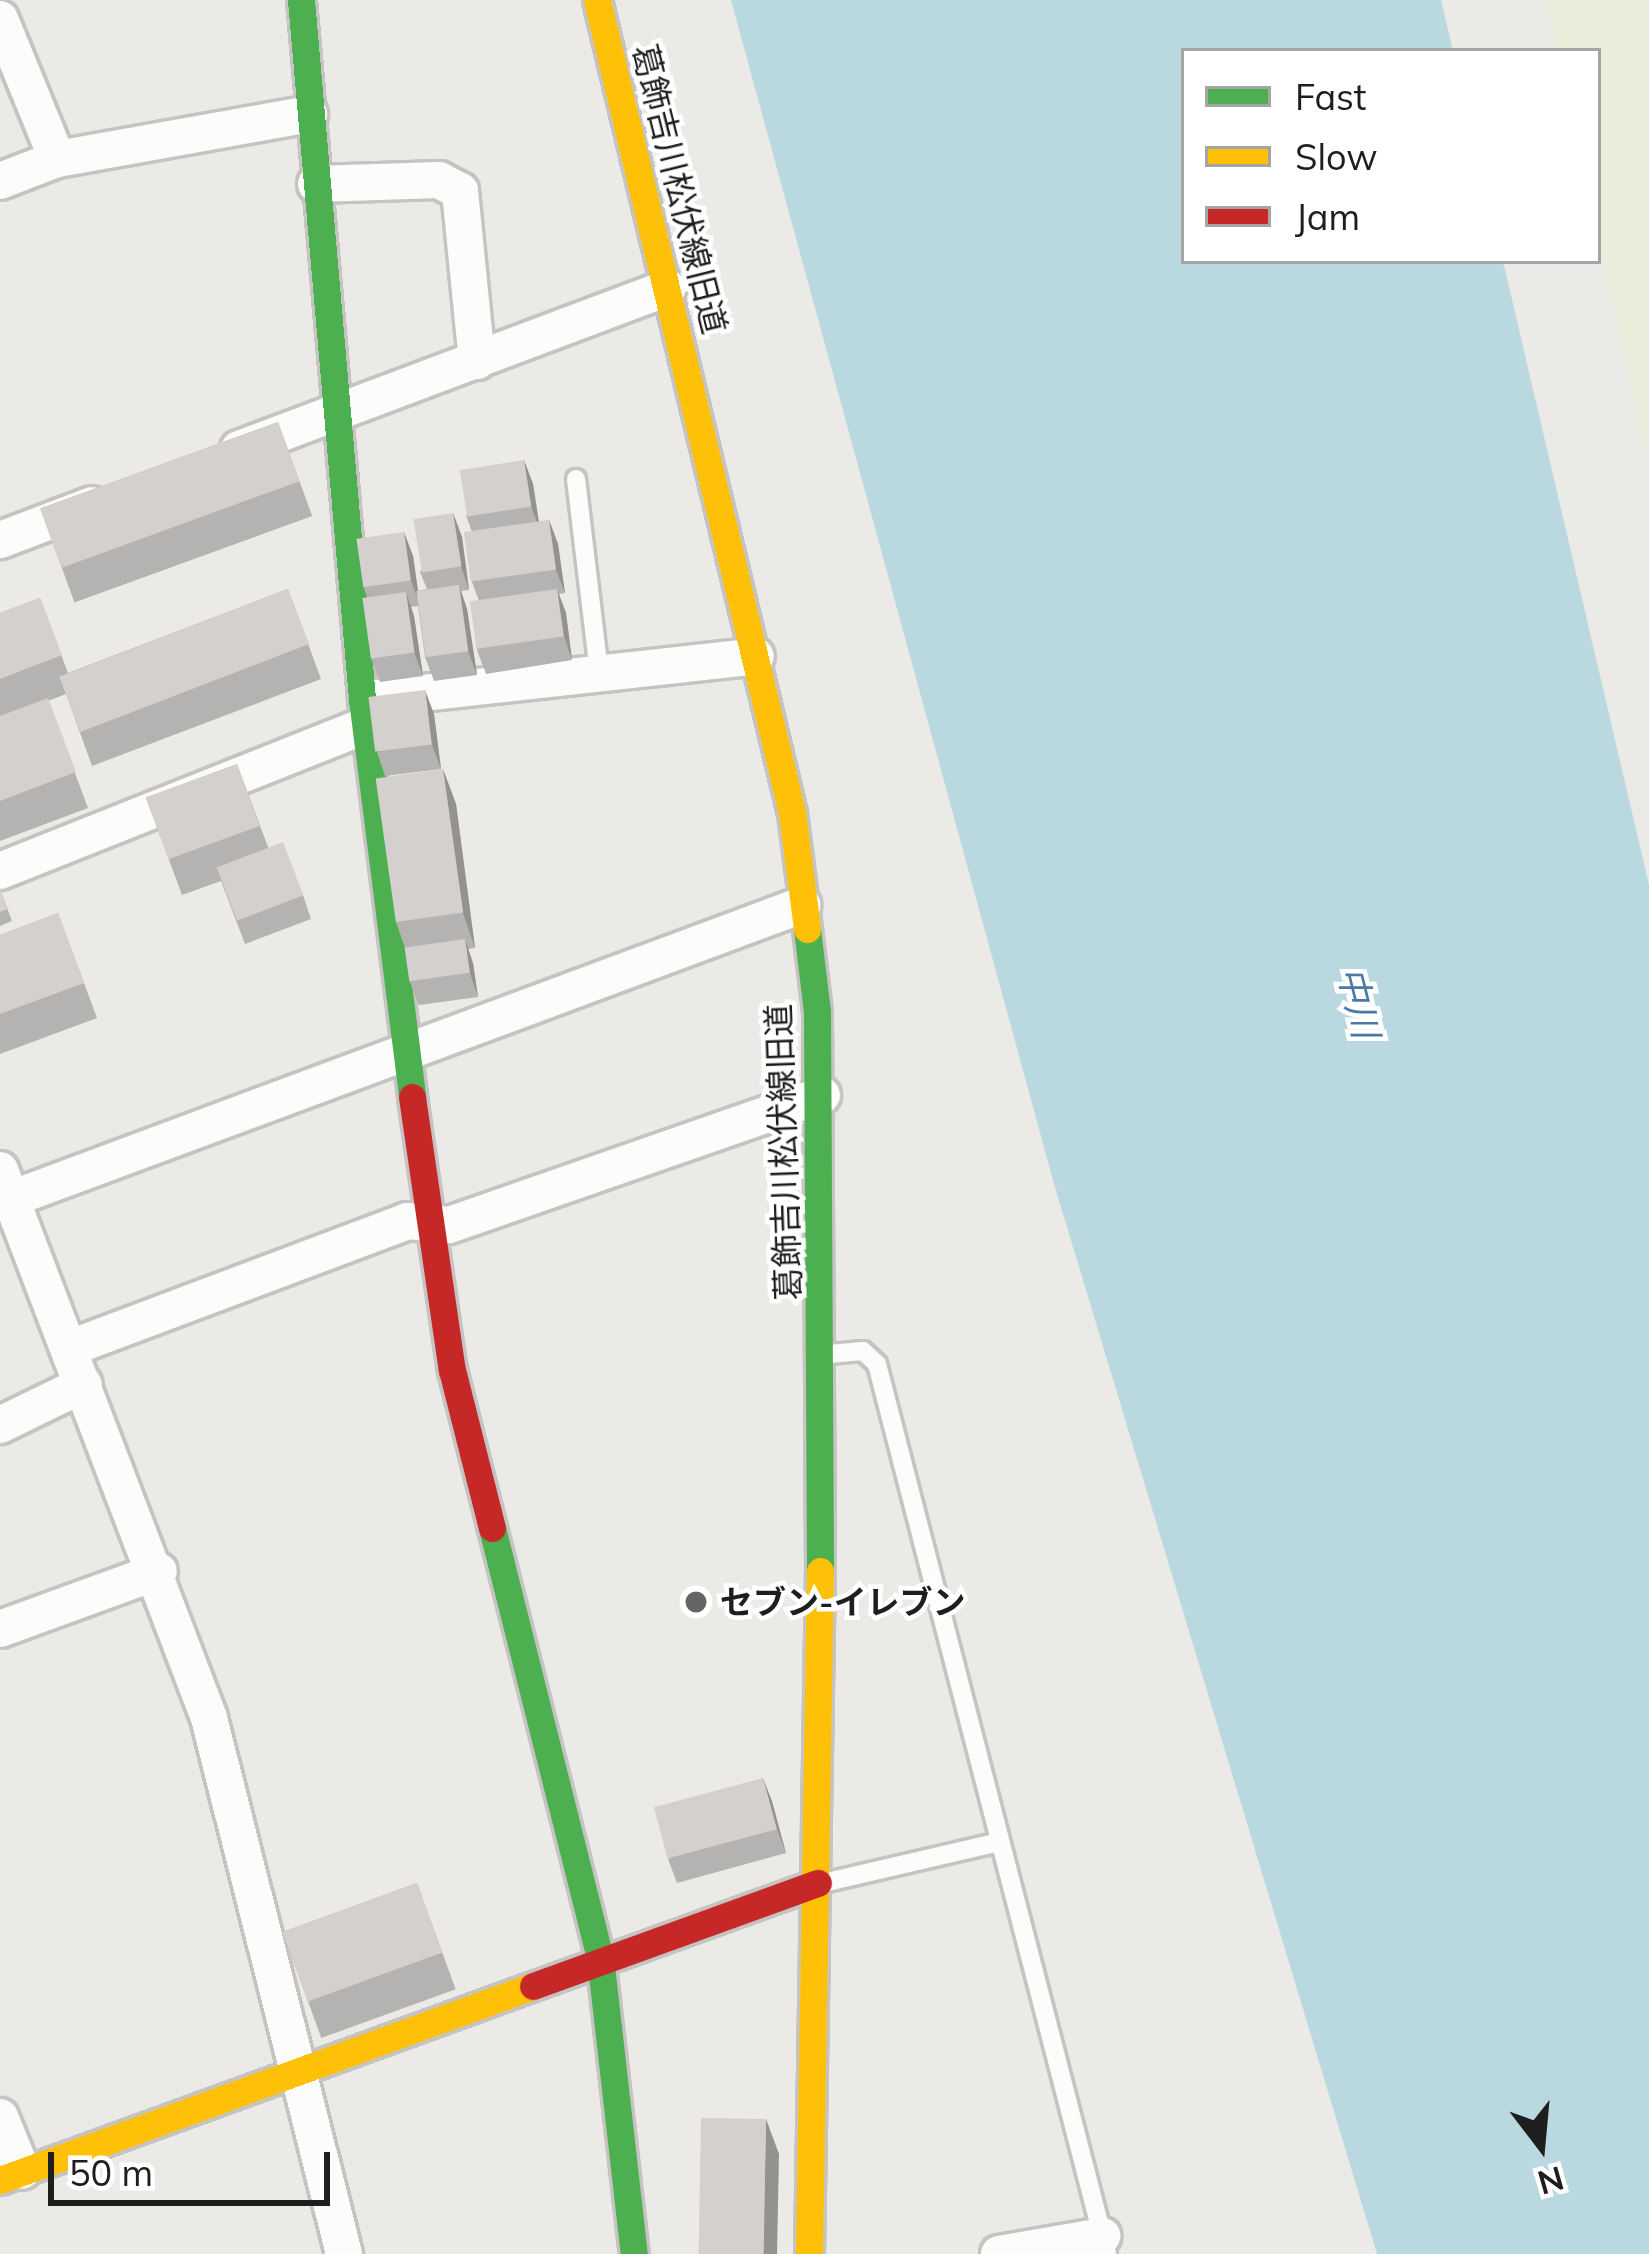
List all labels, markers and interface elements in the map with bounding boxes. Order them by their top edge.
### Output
street label: 葛飾吉川松伏線旧道 [625,40,735,338]
legend [1181,48,1601,264]
text: Fast [1295,74,1366,119]
text: Slow [1295,134,1378,179]
text: Jam [1295,194,1360,239]
water label: 中川 [1329,962,1389,1042]
street label: 葛飾吉川松伏線旧道 [758,1003,808,1301]
place label: セブン-イレブン [720,1582,965,1622]
marker: セブン-イレブン [683,1589,709,1615]
north arrow [1481,2086,1601,2206]
scale bar [54,2128,336,2202]
text: 50 m [69,2150,153,2195]
text: N [1533,2158,1569,2204]

